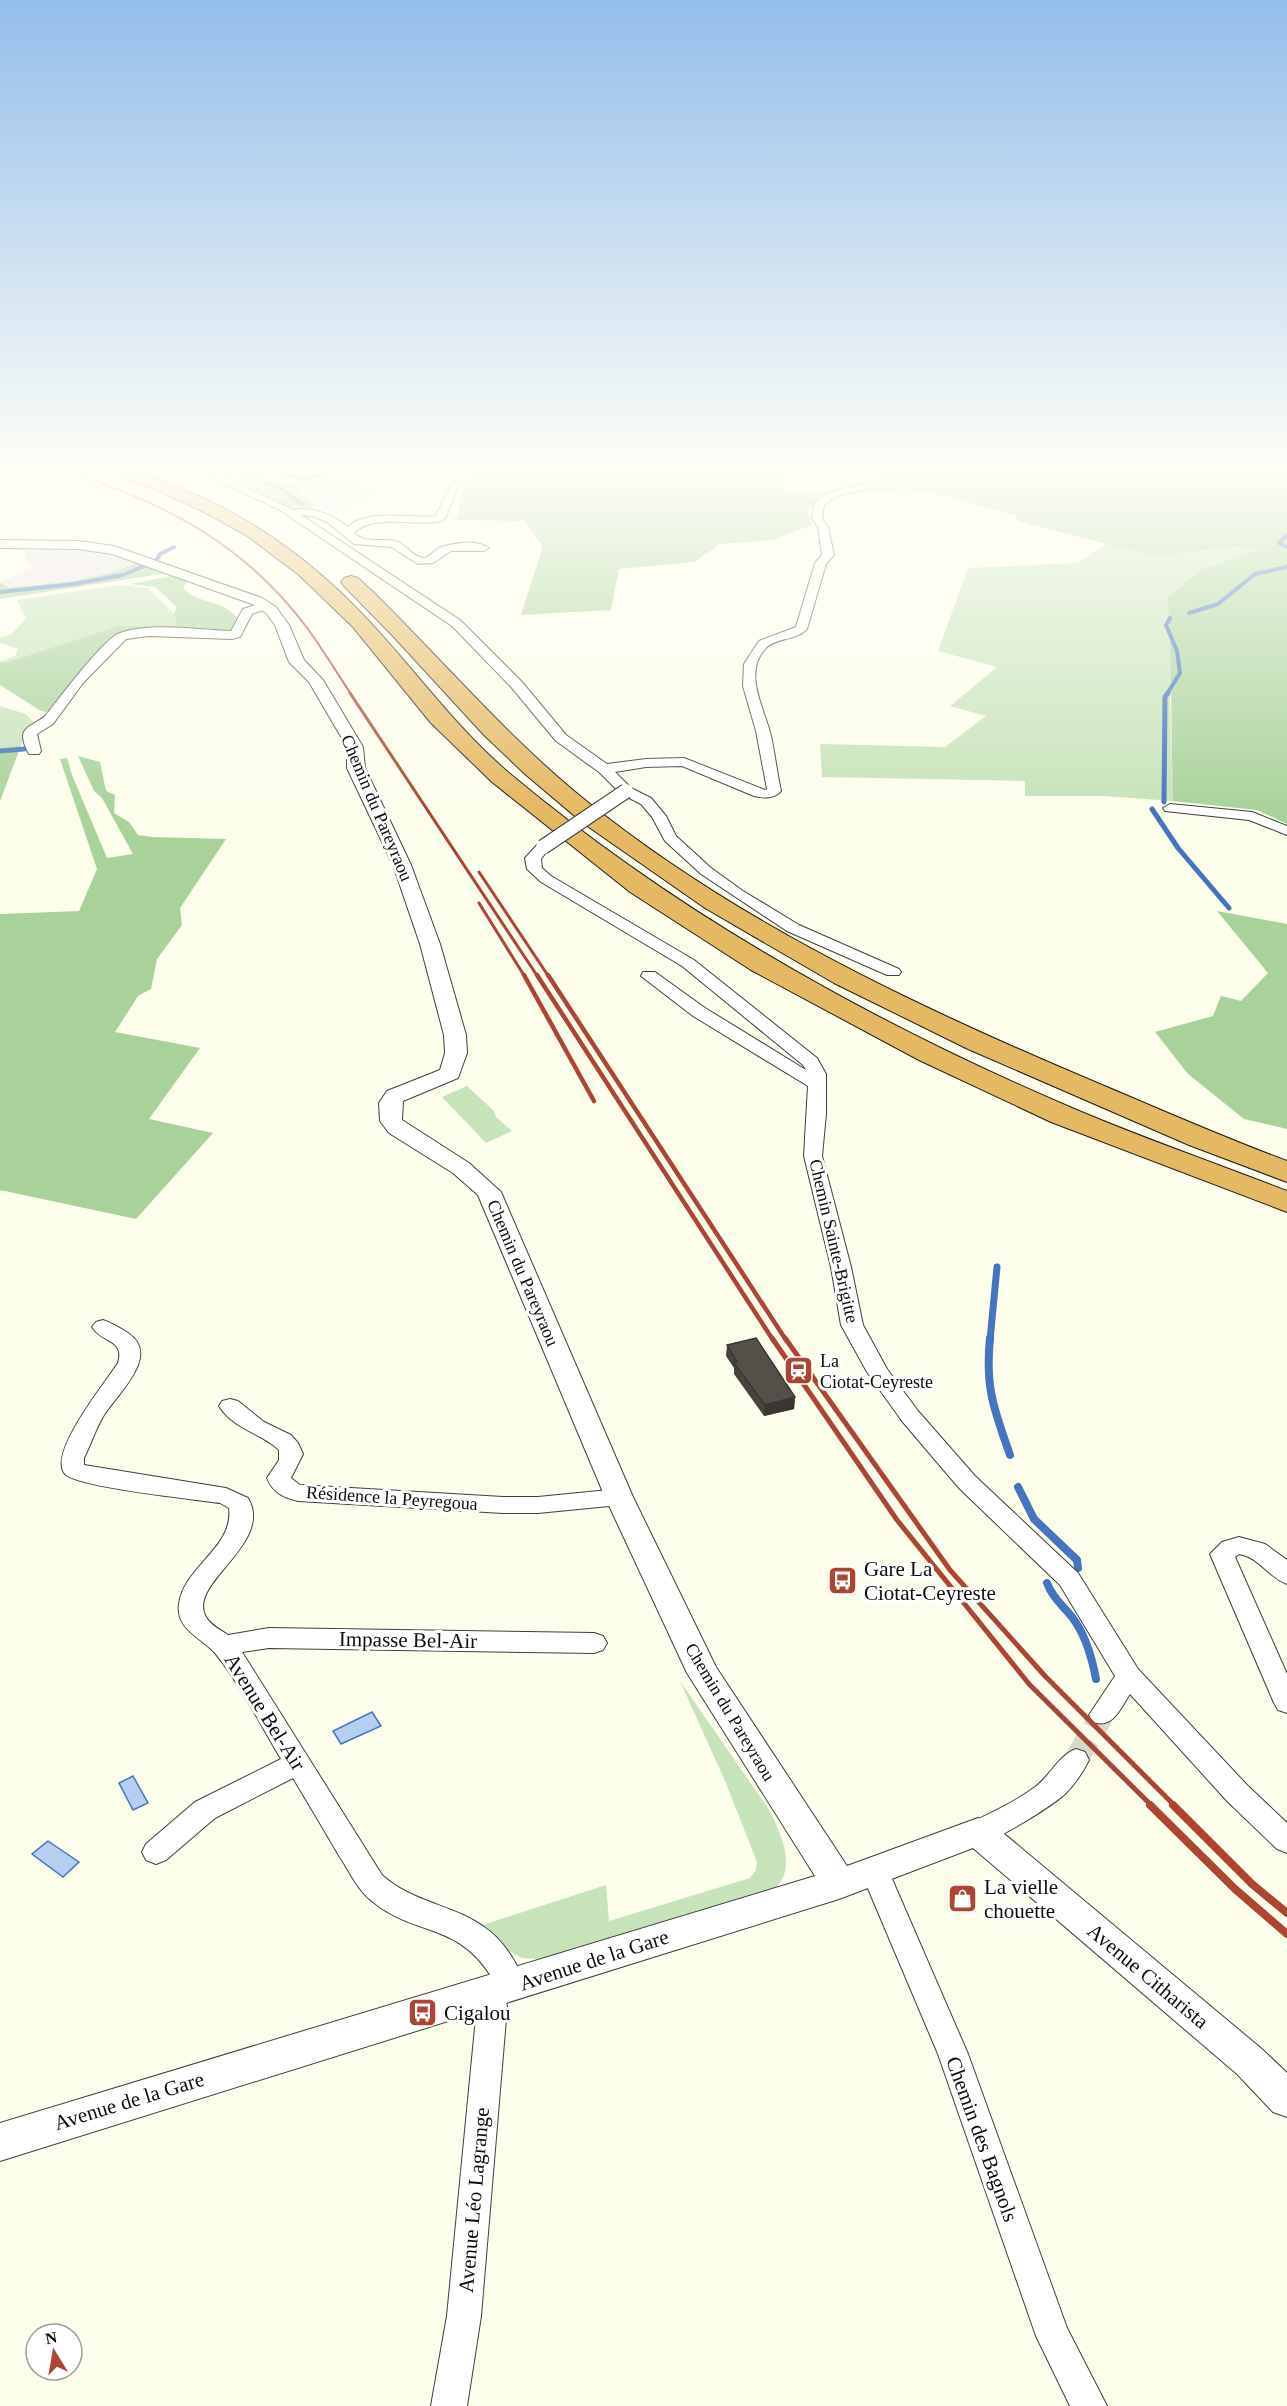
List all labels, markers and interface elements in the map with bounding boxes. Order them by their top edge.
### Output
street label: Chemin du Pareyraou [337,732,417,884]
street label: Chemin Sainte-Brigitte [805,1157,863,1325]
street label: Chemin du Pareyraou [483,1197,563,1349]
place label: La Ciotat-Ceyreste [820,1351,933,1392]
station icon: La Ciotat-Ceyreste [783,1355,815,1387]
street label: Résidence la Peyregoua [306,1482,478,1514]
place label: Gare La Ciotat-Ceyreste [864,1557,996,1605]
bus stop icon: Gare La Ciotat-Ceyreste [827,1565,859,1597]
street label: Impasse Bel-Air [339,1627,477,1653]
street label: Chemin du Pareyraou [681,1640,779,1784]
street label: Avenue Bel-Air [220,1649,310,1775]
place label: La vielle chouette [984,1875,1058,1923]
shop icon: La vielle chouette [947,1883,979,1915]
street label: Avenue Citharista [1083,1918,1214,2034]
street label: Avenue de la Gare [516,1925,672,1995]
bus stop icon: Cigalou [407,1997,439,2029]
place label: Cigalou [444,2001,511,2025]
street label: Chemin des Bagnols [941,2053,1023,2225]
street label: Avenue de la Gare [51,2067,207,2135]
street label: Avenue Léo Lagrange [454,2106,494,2294]
north arrow [24,2322,84,2382]
text: N [44,2328,59,2347]

